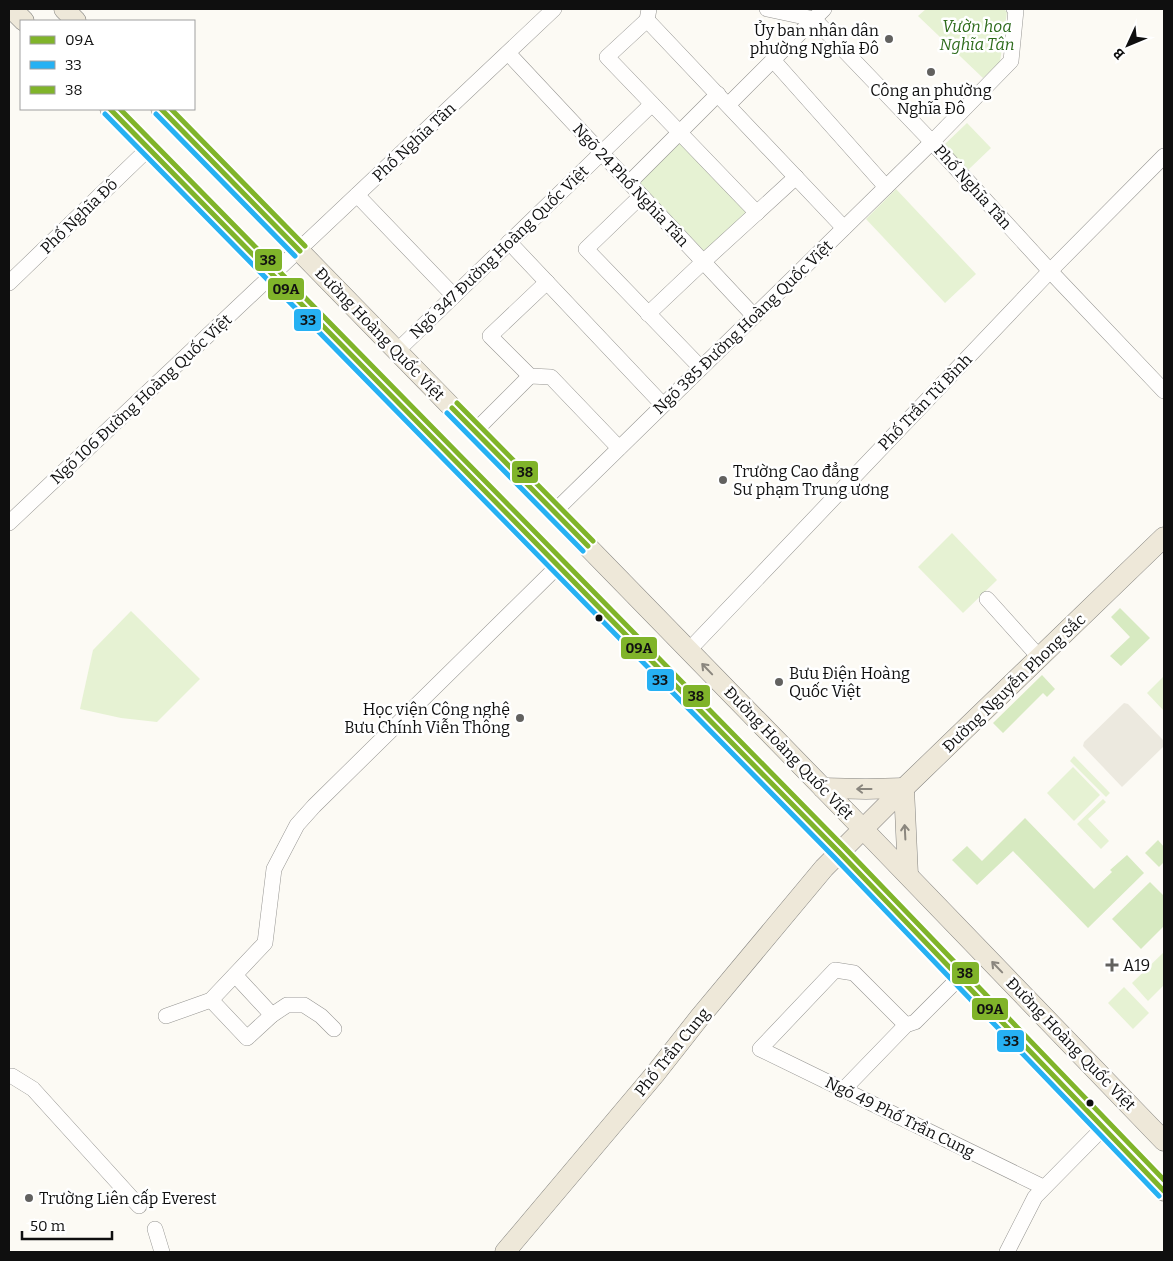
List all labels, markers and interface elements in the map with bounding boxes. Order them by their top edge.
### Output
park label: Vườn hoa Nghĩa Tân [940,17,1014,54]
legend [20,20,195,110]
place label: Ủy ban nhân dân phường Nghĩa Đô [750,20,879,58]
north arrow [1103,20,1153,70]
text: 09A [65,31,94,49]
marker: Ủy ban nhân dân phường Nghĩa Đô [883,33,895,45]
text: B [1110,45,1128,63]
text: 33 [65,56,82,74]
marker: Công an phường Nghĩa Đô [925,66,937,78]
text: 38 [65,81,83,99]
place label: Công an phường Nghĩa Đô [870,81,992,118]
street label: Phố Nghĩa Tân [368,98,459,185]
street label: Ngõ 24 Phố Nghĩa Tân [569,119,694,251]
street label: Phố Nghĩa Tân [930,140,1016,233]
street label: Ngõ 347 Đường Hoàng Quốc Việt [405,161,592,342]
street label: Phố Nghĩa Đô [36,174,122,258]
street label: Ngõ 385 Đường Hoàng Quốc Việt [649,235,837,418]
line badge: 38 [254,248,283,272]
text: 38 [260,252,276,269]
street label: Đường Hoàng Quốc Việt [311,263,449,405]
line badge: 09A [267,277,305,301]
text: 09A [272,281,300,298]
line badge: 33 [293,308,322,332]
street label: Ngõ 106 Đường Hoàng Quốc Việt [46,309,236,488]
text: 33 [300,312,316,329]
street label: Phố Trần Tử Bình [873,349,976,454]
line badge: 38 [511,460,539,484]
place label: Trường Cao đẳng Sư phạm Trung ương [733,462,889,499]
text: 38 [517,464,533,481]
marker: Trường Cao đẳng Sư phạm Trung ương [717,474,729,486]
street label: Đường Nguyễn Phong Sắc [938,609,1089,756]
unlabelled marker [594,613,604,623]
line badge: 09A [620,636,658,660]
text: 09A [625,640,653,657]
one-way arrow [701,663,713,675]
place label: Bưu Điện Hoàng Quốc Việt [789,664,910,701]
line badge: 33 [646,668,675,692]
text: 33 [652,672,668,689]
marker: Bưu Điện Hoàng Quốc Việt [773,676,785,688]
street label: Đường Hoàng Quốc Việt [720,682,858,824]
line badge: 38 [682,684,711,708]
text: 38 [688,688,704,705]
place label: Học viện Công nghệ Bưu Chính Viễn Thông [344,700,510,737]
marker: Học viện Công nghệ Bưu Chính Viễn Thông [514,712,526,724]
one-way arrow [856,784,872,794]
one-way arrow [901,824,910,840]
place label: A19 [1123,956,1150,975]
marker: A19 [1105,958,1119,972]
line badge: 38 [951,961,980,985]
one-way arrow [991,961,1003,974]
text: 38 [957,965,973,982]
street label: Đường Hoàng Quốc Việt [1002,973,1140,1115]
line badge: 09A [971,997,1009,1021]
text: 09A [976,1001,1004,1018]
street label: Phố Trần Cung [630,1003,713,1100]
line badge: 33 [996,1029,1025,1053]
text: 33 [1003,1033,1019,1050]
street label: Ngõ 49 Phố Trần Cung [822,1072,978,1161]
unlabelled marker [1085,1098,1095,1108]
place label: Trường Liên cấp Everest [39,1188,217,1208]
marker: Trường Liên cấp Everest [23,1192,35,1204]
scale bar [22,1208,112,1240]
text: 50 m [30,1217,66,1235]

